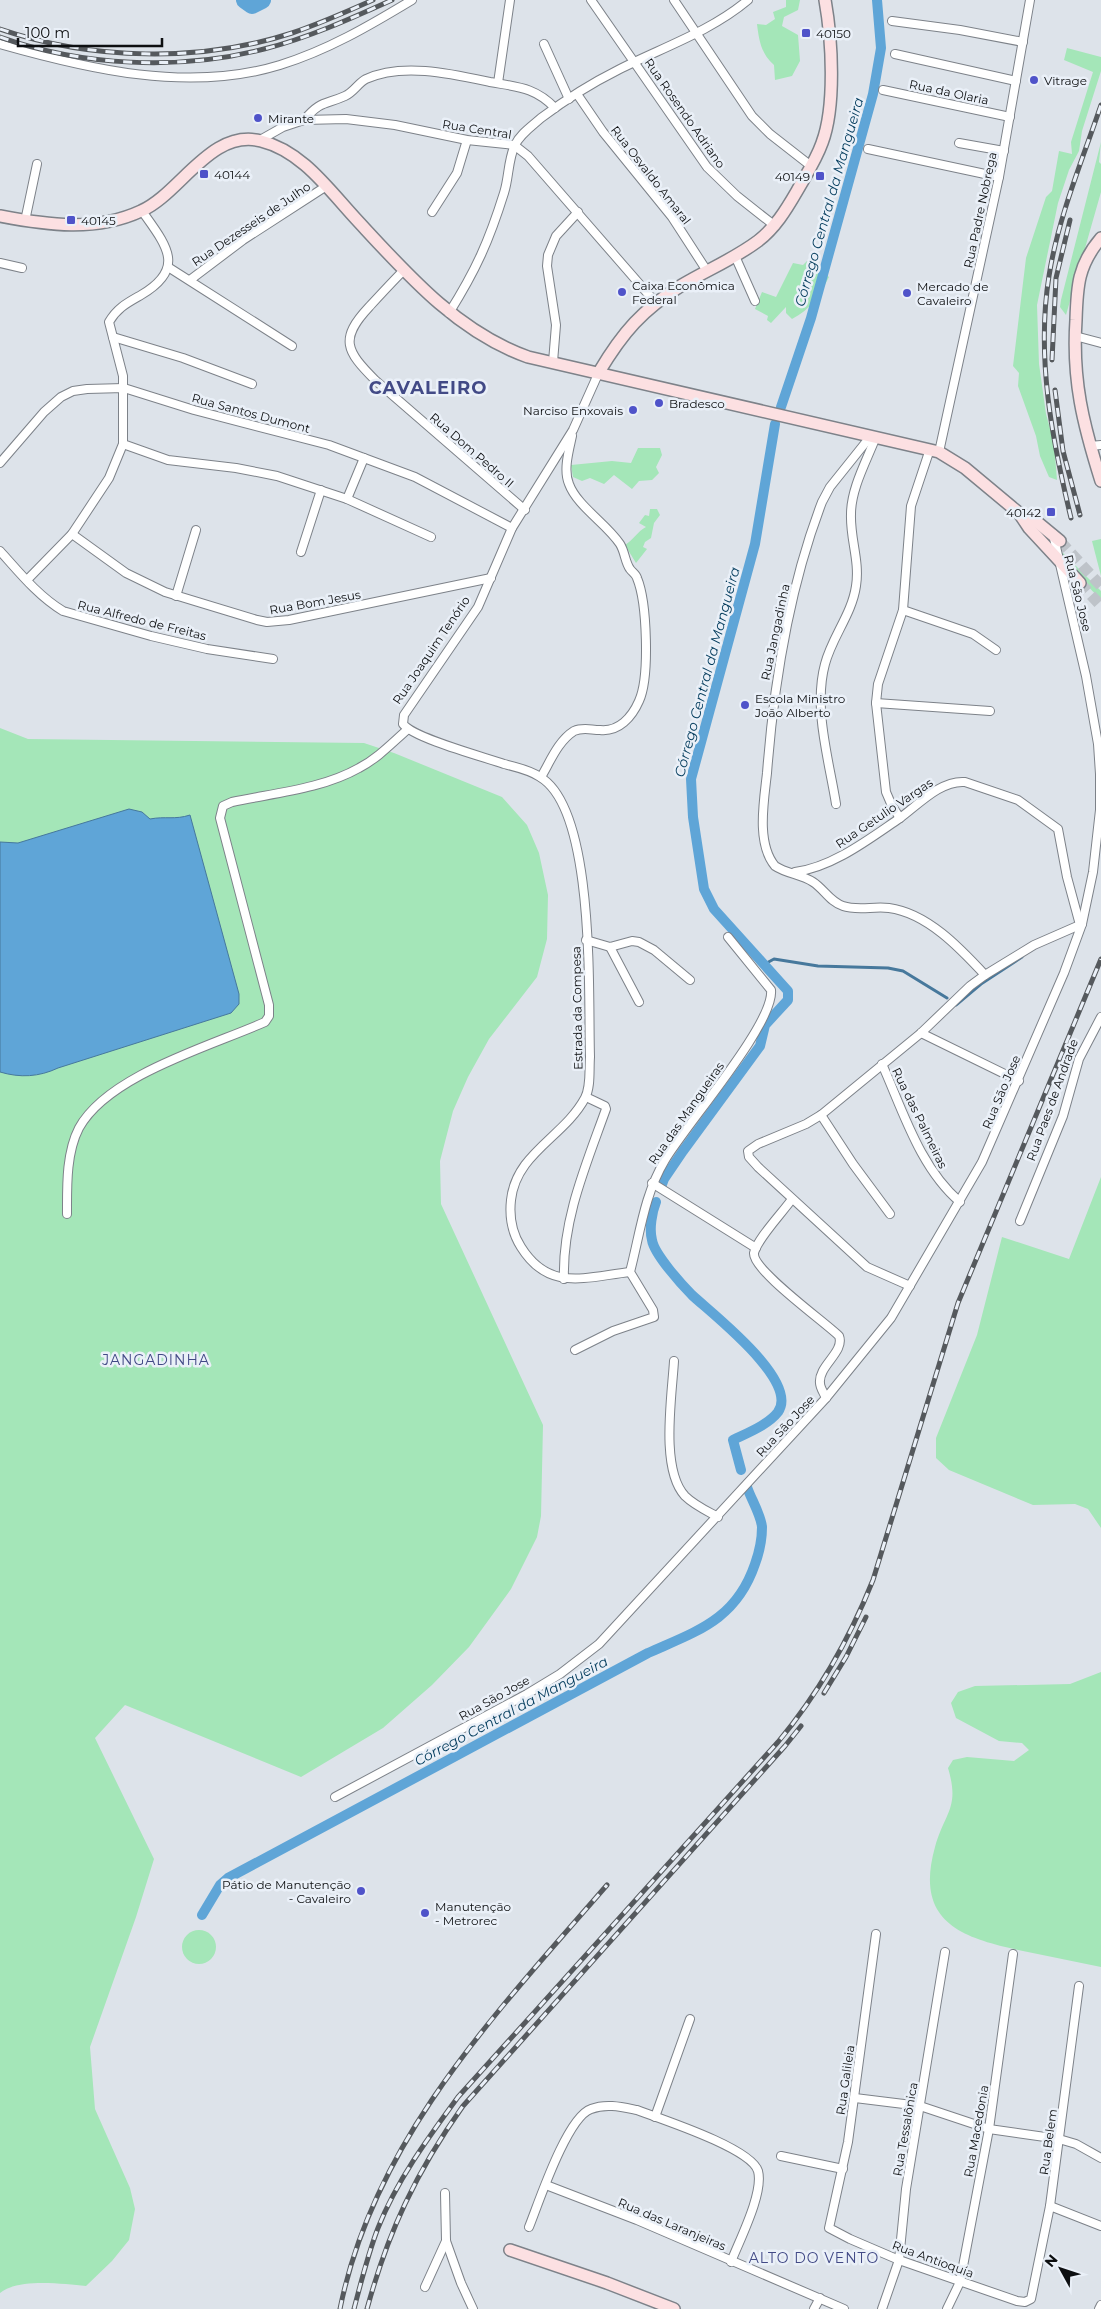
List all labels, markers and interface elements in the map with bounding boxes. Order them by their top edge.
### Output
scale bar [18,15,161,47]
text: 100 m [25,23,70,42]
place label: 40150 [816,26,851,41]
marker: 40150 [800,27,812,39]
street label: Rua Rosendo Adriano [641,55,729,171]
place label: Vitrage [1044,73,1087,88]
marker: Vitrage [1028,74,1040,86]
street label: Rua da Olaria [908,76,990,108]
water label: Córrego Central da Mangueira [790,95,868,309]
place label: Mirante [268,111,314,126]
marker: Mirante [252,112,264,124]
street label: Rua Central [441,116,513,142]
street label: Rua Osvaldo Amaral [608,123,694,227]
street label: Rua Padre Nobrega [960,151,1000,269]
place label: 40144 [214,167,250,182]
marker: 40144 [198,168,210,180]
place label: 40149 [775,169,810,184]
marker: 40149 [814,170,826,182]
street label: Rua Dezesseis de Julho [189,179,313,269]
place label: 40145 [81,213,116,228]
marker: 40145 [65,214,77,226]
place label: Caixa Econômica Federal [632,278,735,307]
place label: Mercado de Cavaleiro [917,279,988,308]
marker: Caixa Econômica Federal [616,286,628,298]
marker: Mercado de Cavaleiro [901,287,913,299]
district label: CAVALEIRO [369,377,487,399]
street label: Rua Santos Dumont [190,390,312,436]
place label: Bradesco [669,396,725,411]
marker: Bradesco [653,397,665,409]
place label: Narciso Enxovais [523,403,623,418]
marker: Narciso Enxovais [627,404,639,416]
street label: Rua Dom Pedro II [427,409,517,491]
place label: 40142 [1006,505,1041,520]
marker: 40142 [1045,506,1057,518]
street label: Rua São Jose [1061,553,1095,633]
water label: Córrego Central da Mangueira [670,565,744,779]
street label: Rua Jangadinha [757,582,793,682]
street label: Rua Bom Jesus [268,587,362,617]
street label: Rua Joaquim Tenório [389,593,473,707]
street label: Rua Alfredo de Freitas [76,597,208,643]
place label: Escola Ministro João Alberto [754,691,845,720]
marker: Escola Ministro João Alberto [739,699,751,711]
street label: Rua Getulio Vargas [832,775,936,851]
street label: Estrada da Compesa [568,946,586,1070]
street label: Rua Paes de Andrade [1023,1037,1081,1163]
street label: Rua São Jose [979,1053,1023,1131]
street label: Rua das Mangueiras [645,1059,727,1167]
street label: Rua das Palmeiras [889,1065,951,1171]
district label: JANGADINHA [101,1351,210,1369]
street label: Rua São Jose [753,1392,817,1460]
water label: Córrego Central da Mangueira [411,1652,611,1770]
street label: Rua São Jose [456,1672,532,1724]
place label: Pátio de Manutenção - Cavaleiro [222,1877,351,1906]
marker: Pátio de Manutenção - Cavaleiro [355,1885,367,1897]
place label: Manutenção - Metrorec [435,1899,511,1928]
marker: Manutenção - Metrorec [419,1907,431,1919]
street label: Rua Galileia [833,2044,857,2116]
street label: Rua Tessalônica [889,2081,921,2177]
street label: Rua Macedonia [960,2084,992,2178]
street label: Rua Belem [1036,2108,1060,2176]
street label: Rua das Laranjeiras [616,2194,728,2254]
street label: Rua Antioquia [890,2237,976,2281]
north arrow [1036,2244,1086,2294]
district label: ALTO DO VENTO [749,2249,879,2267]
text: N [1041,2251,1062,2271]

